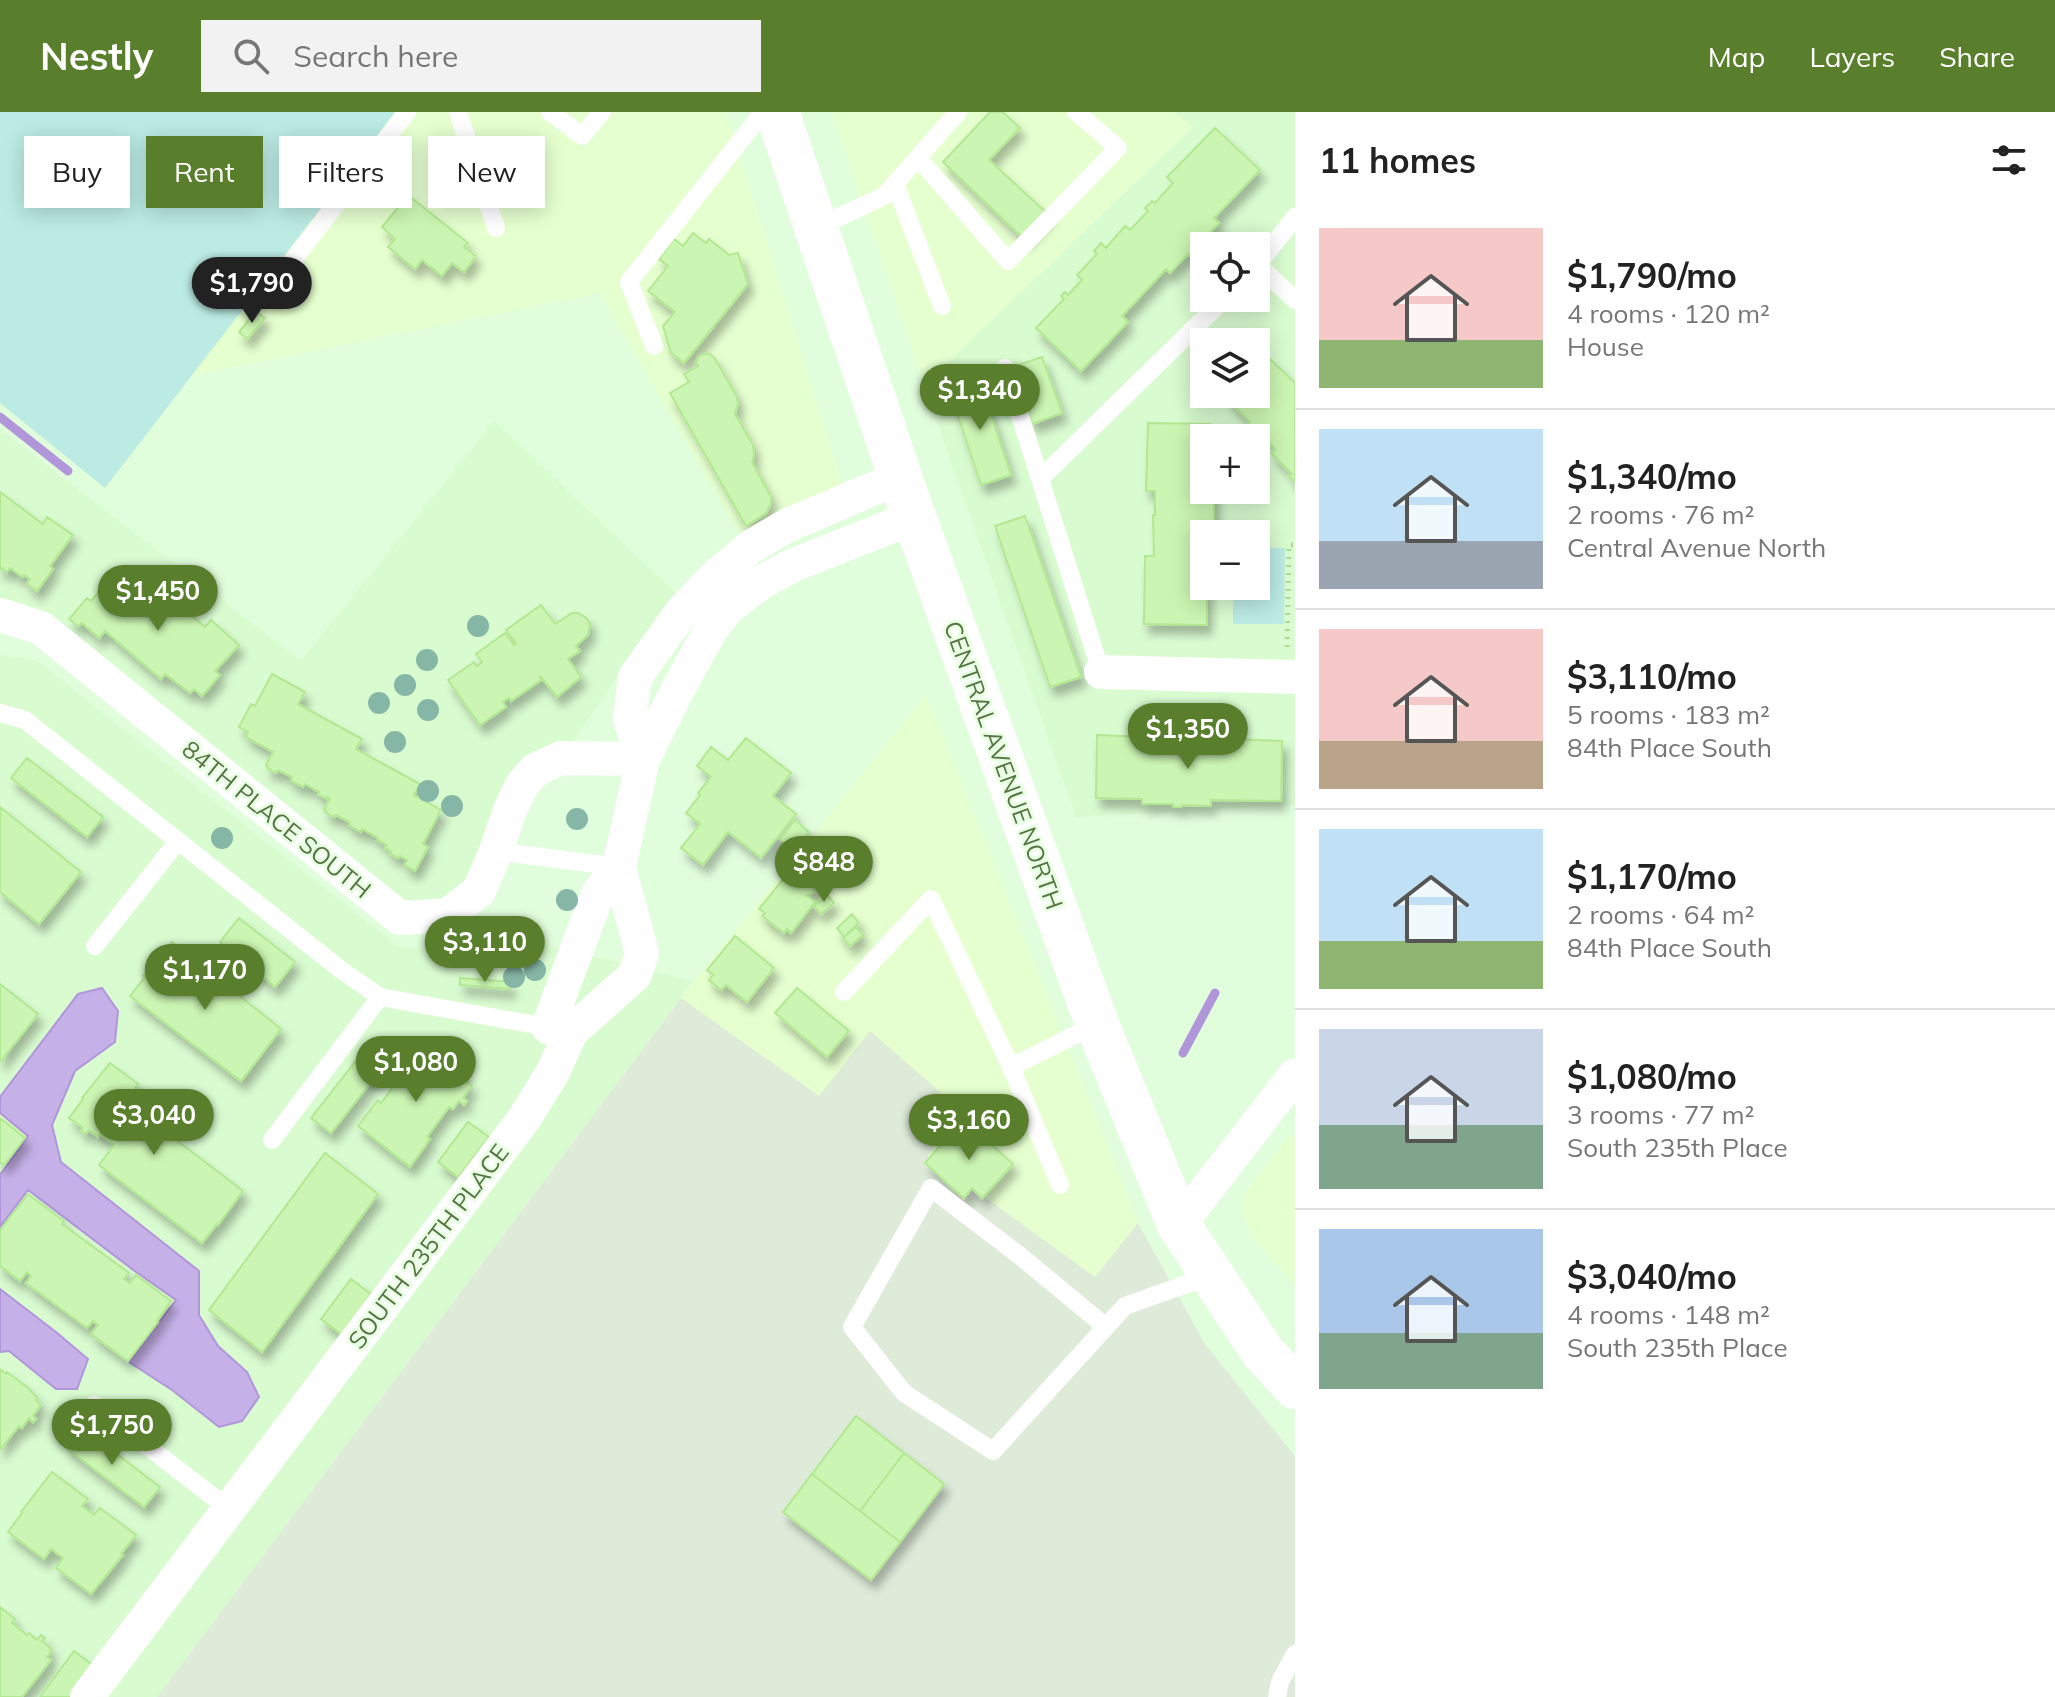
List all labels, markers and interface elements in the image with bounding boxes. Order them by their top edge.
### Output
search box [201,20,761,92]
text: Nestly [40,32,153,80]
icon: search [229,34,273,78]
text: Search here [293,37,458,75]
text: Map [1708,39,1765,74]
text: Layers [1809,39,1895,74]
text: Share [1939,39,2015,74]
chip: Buy [24,136,130,208]
chip: Rent [146,136,263,208]
chip: Filters [279,136,412,208]
chip: New [428,136,545,208]
icon: filters [1987,138,2031,182]
text: 11 homes [1319,139,1476,182]
map controls [1190,232,1270,600]
button: locate [1190,232,1270,312]
text: $1,790/mo [1567,254,1737,297]
pin: $1,790 [187,257,317,325]
icon: home [1383,260,1479,356]
text: $1,790 [210,266,294,299]
text: 4 rooms · 120 m² [1567,297,1770,330]
button: layers [1190,328,1270,408]
text: House [1567,330,1644,363]
pin: $1,340 [915,364,1045,432]
text: $1,340 [938,373,1022,406]
button: + [1190,424,1270,504]
text: $1,340/mo [1567,455,1737,498]
icon: home [1383,461,1479,557]
text: 2 rooms · 76 m² [1567,498,1754,531]
button: − [1190,520,1270,600]
text: Central Avenue North [1567,531,1826,564]
pin: $1,450 [93,565,223,633]
text: $1,450 [116,574,200,607]
street label: CENTRAL AVENUE NORTH [938,617,1070,913]
text: $3,110/mo [1567,655,1737,698]
icon: home [1383,661,1479,757]
text: 5 rooms · 183 m² [1567,698,1770,731]
pin: $1,350 [1123,703,1253,771]
text: $1,350 [1146,712,1230,745]
text: 84th Place South [1567,731,1772,764]
street label: 84TH PLACE SOUTH [177,734,377,904]
pin: $848 [777,836,871,904]
text: $848 [793,845,855,878]
text: $1,170/mo [1567,855,1737,898]
icon: home [1383,861,1479,957]
text: 2 rooms · 64 m² [1567,898,1754,931]
pin: $3,110 [420,916,550,984]
text: $3,110 [443,925,527,958]
text: 84th Place South [1567,931,1772,964]
pin: $1,170 [140,944,270,1012]
text: $1,170 [163,953,247,986]
pin: $1,080 [351,1036,481,1104]
text: $1,080 [374,1045,458,1078]
text: $1,080/mo [1567,1055,1737,1098]
icon: home [1383,1061,1479,1157]
pin: $3,040 [89,1089,219,1157]
pin: $3,160 [904,1094,1034,1162]
text: $3,040 [112,1098,196,1131]
text: 3 rooms · 77 m² [1567,1098,1754,1131]
text: $3,160 [927,1103,1011,1136]
text: South 235th Place [1567,1131,1788,1164]
street label: SOUTH 235TH PLACE [341,1138,515,1354]
text: $3,040/mo [1567,1255,1737,1298]
icon: home [1383,1261,1479,1357]
text: 4 rooms · 148 m² [1567,1298,1770,1331]
text: South 235th Place [1567,1331,1788,1364]
pin: $1,750 [47,1399,177,1467]
text: $1,750 [70,1408,154,1441]

